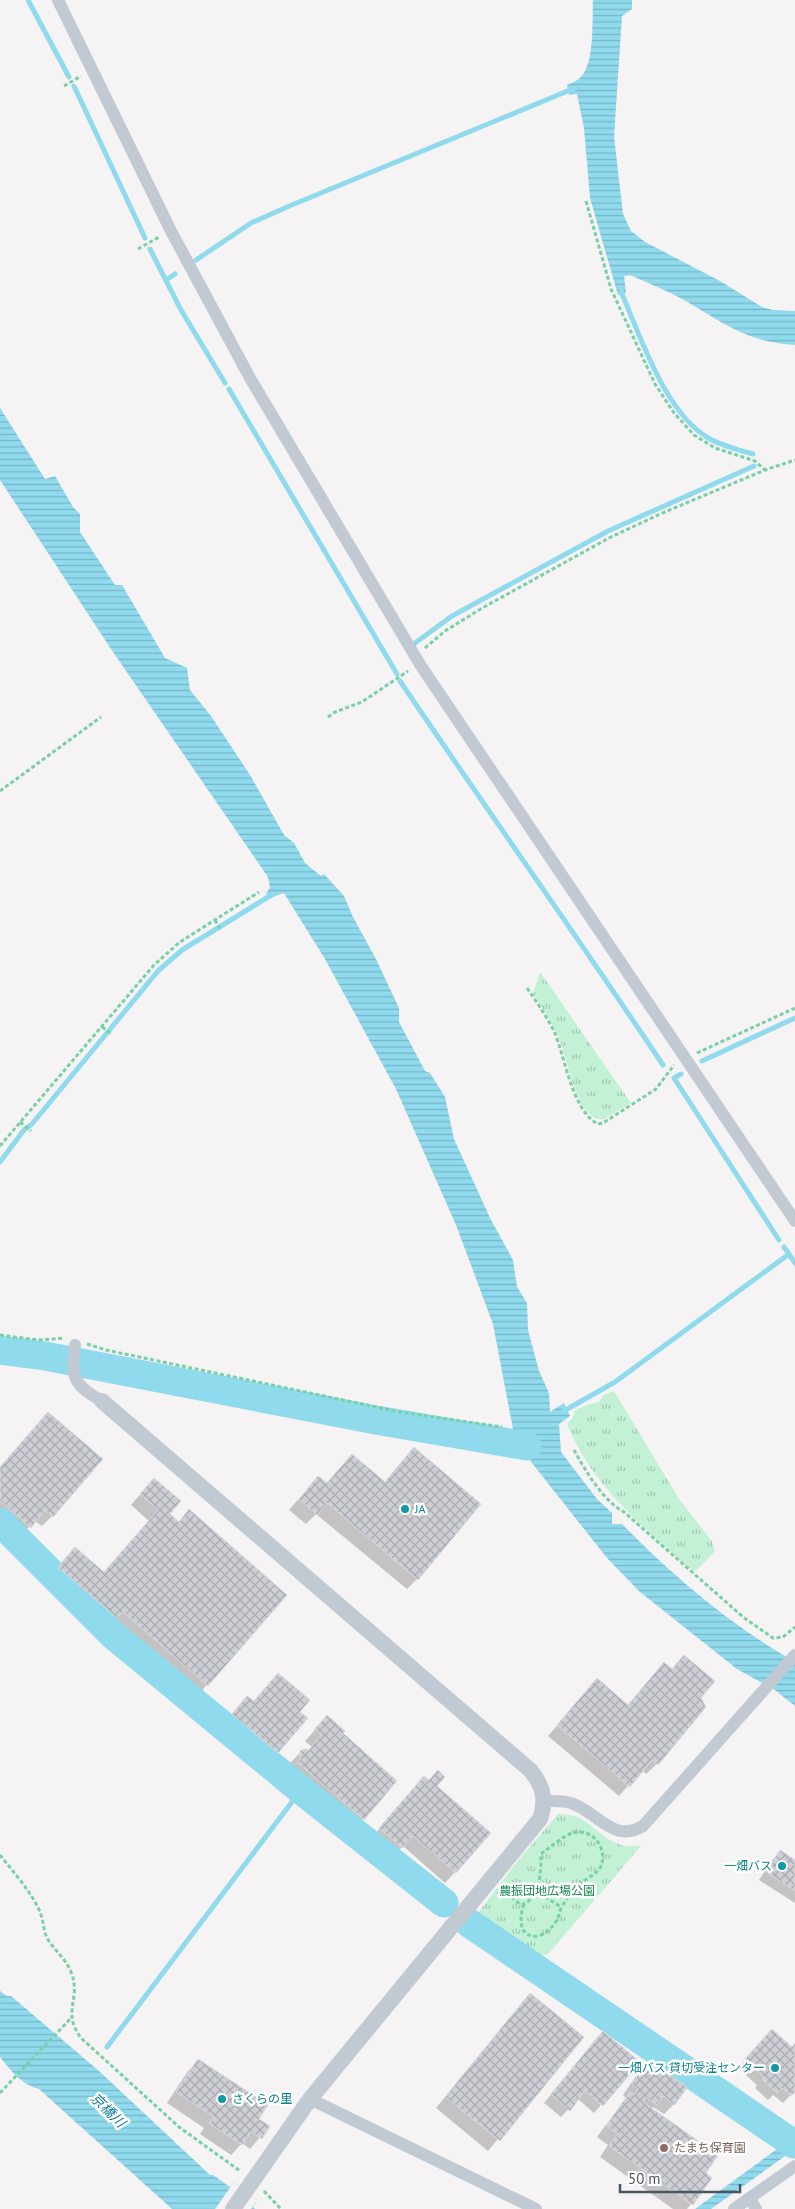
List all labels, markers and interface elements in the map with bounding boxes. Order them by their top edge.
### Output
place label: JA [414,1501,426,1516]
marker: JA [399,1503,411,1515]
place label: 一畑バス [724,1858,772,1873]
marker: 一畑バス [776,1860,788,1872]
park label: 農振団地広場公園 [499,1883,595,1898]
place label: 一畑バス 貸切受注センター [618,2060,765,2075]
marker: 一畑バス 貸切受注センター [769,2062,781,2074]
water label: 京橋川 [87,2089,131,2132]
place label: さくらの里 [232,2091,292,2106]
marker: さくらの里 [216,2093,228,2105]
place label: たまち保育園 [674,2140,746,2155]
marker: たまち保育園 [658,2142,670,2154]
scale bar [620,2162,740,2194]
text: 50 m [628,2169,661,2188]

